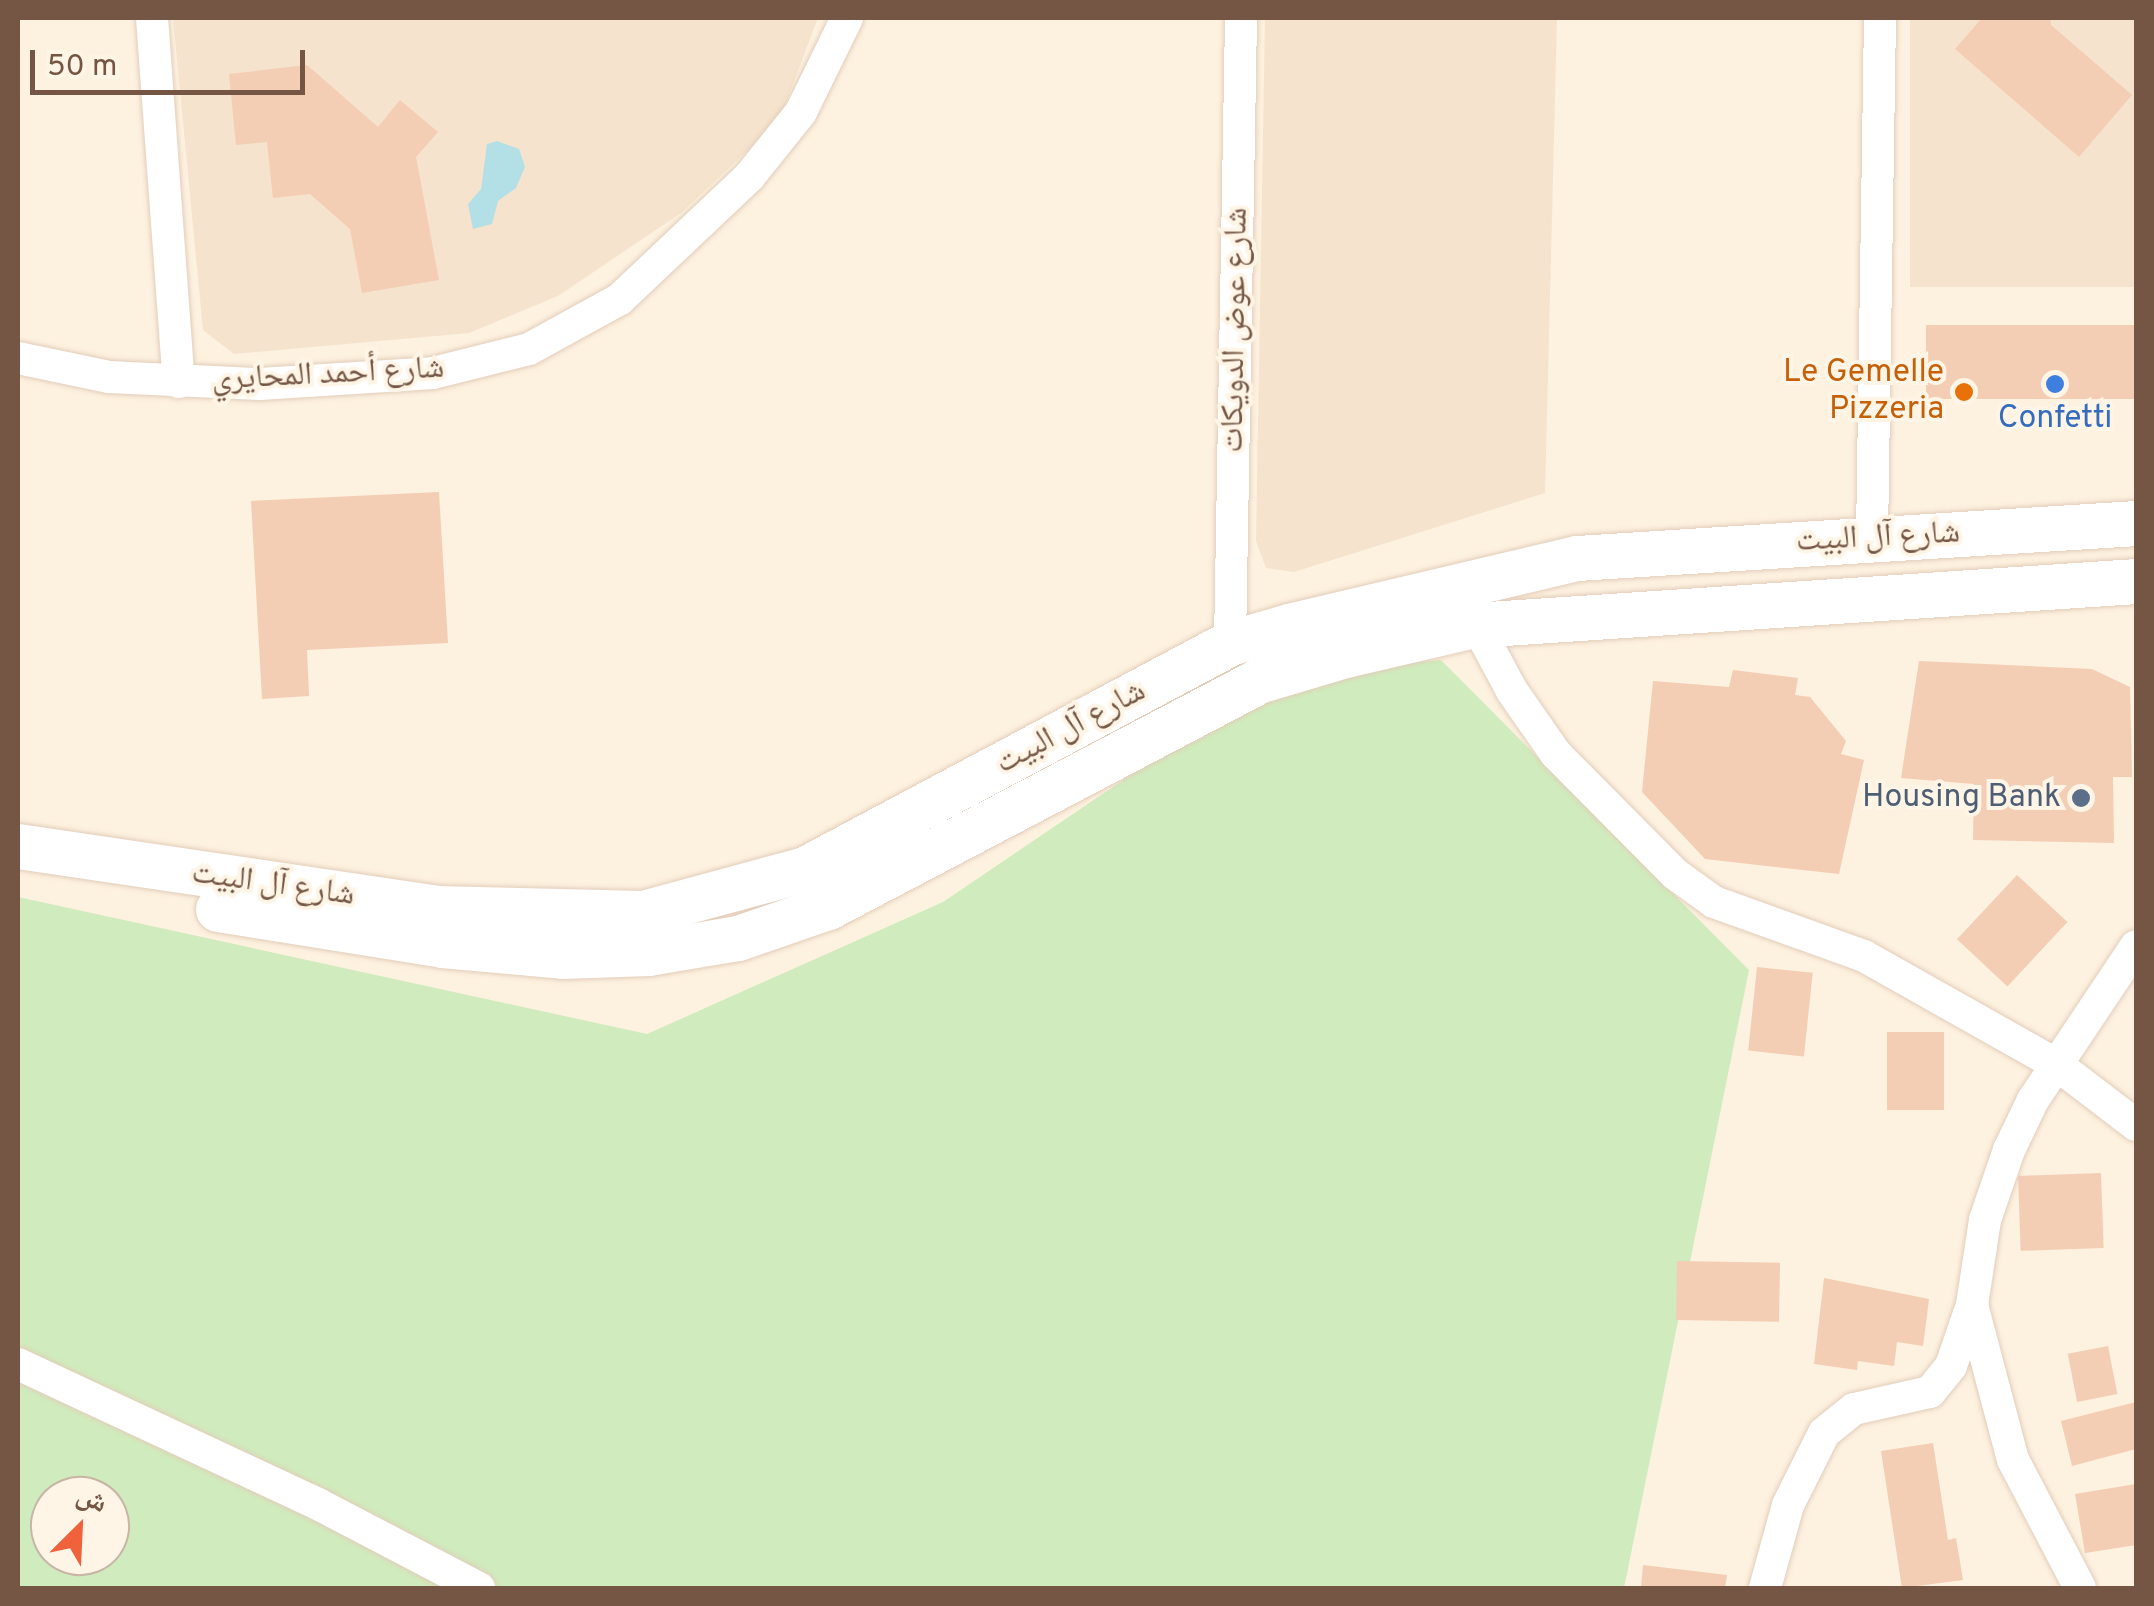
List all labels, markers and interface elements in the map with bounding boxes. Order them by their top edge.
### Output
scale bar [35,30,310,92]
text: 50 m [47,49,117,86]
street label: شارع عوض الدويكات [1215,207,1257,453]
street label: شارع أحمد المحايري [211,350,445,400]
place label: Le Gemelle Pizzeria [1783,355,1944,430]
marker: Confetti [2044,373,2066,395]
marker: Le Gemelle Pizzeria [1953,381,1975,403]
place label: Confetti [1998,400,2112,438]
street label: شارع آل البيت [1795,515,1961,561]
street label: شارع آل البيت [990,673,1152,783]
place label: Housing Bank [1862,779,2061,817]
marker: Housing Bank [2070,787,2092,809]
street label: شارع آل البيت [189,855,357,915]
north arrow [30,1476,130,1576]
text: ش [70,1478,112,1523]

